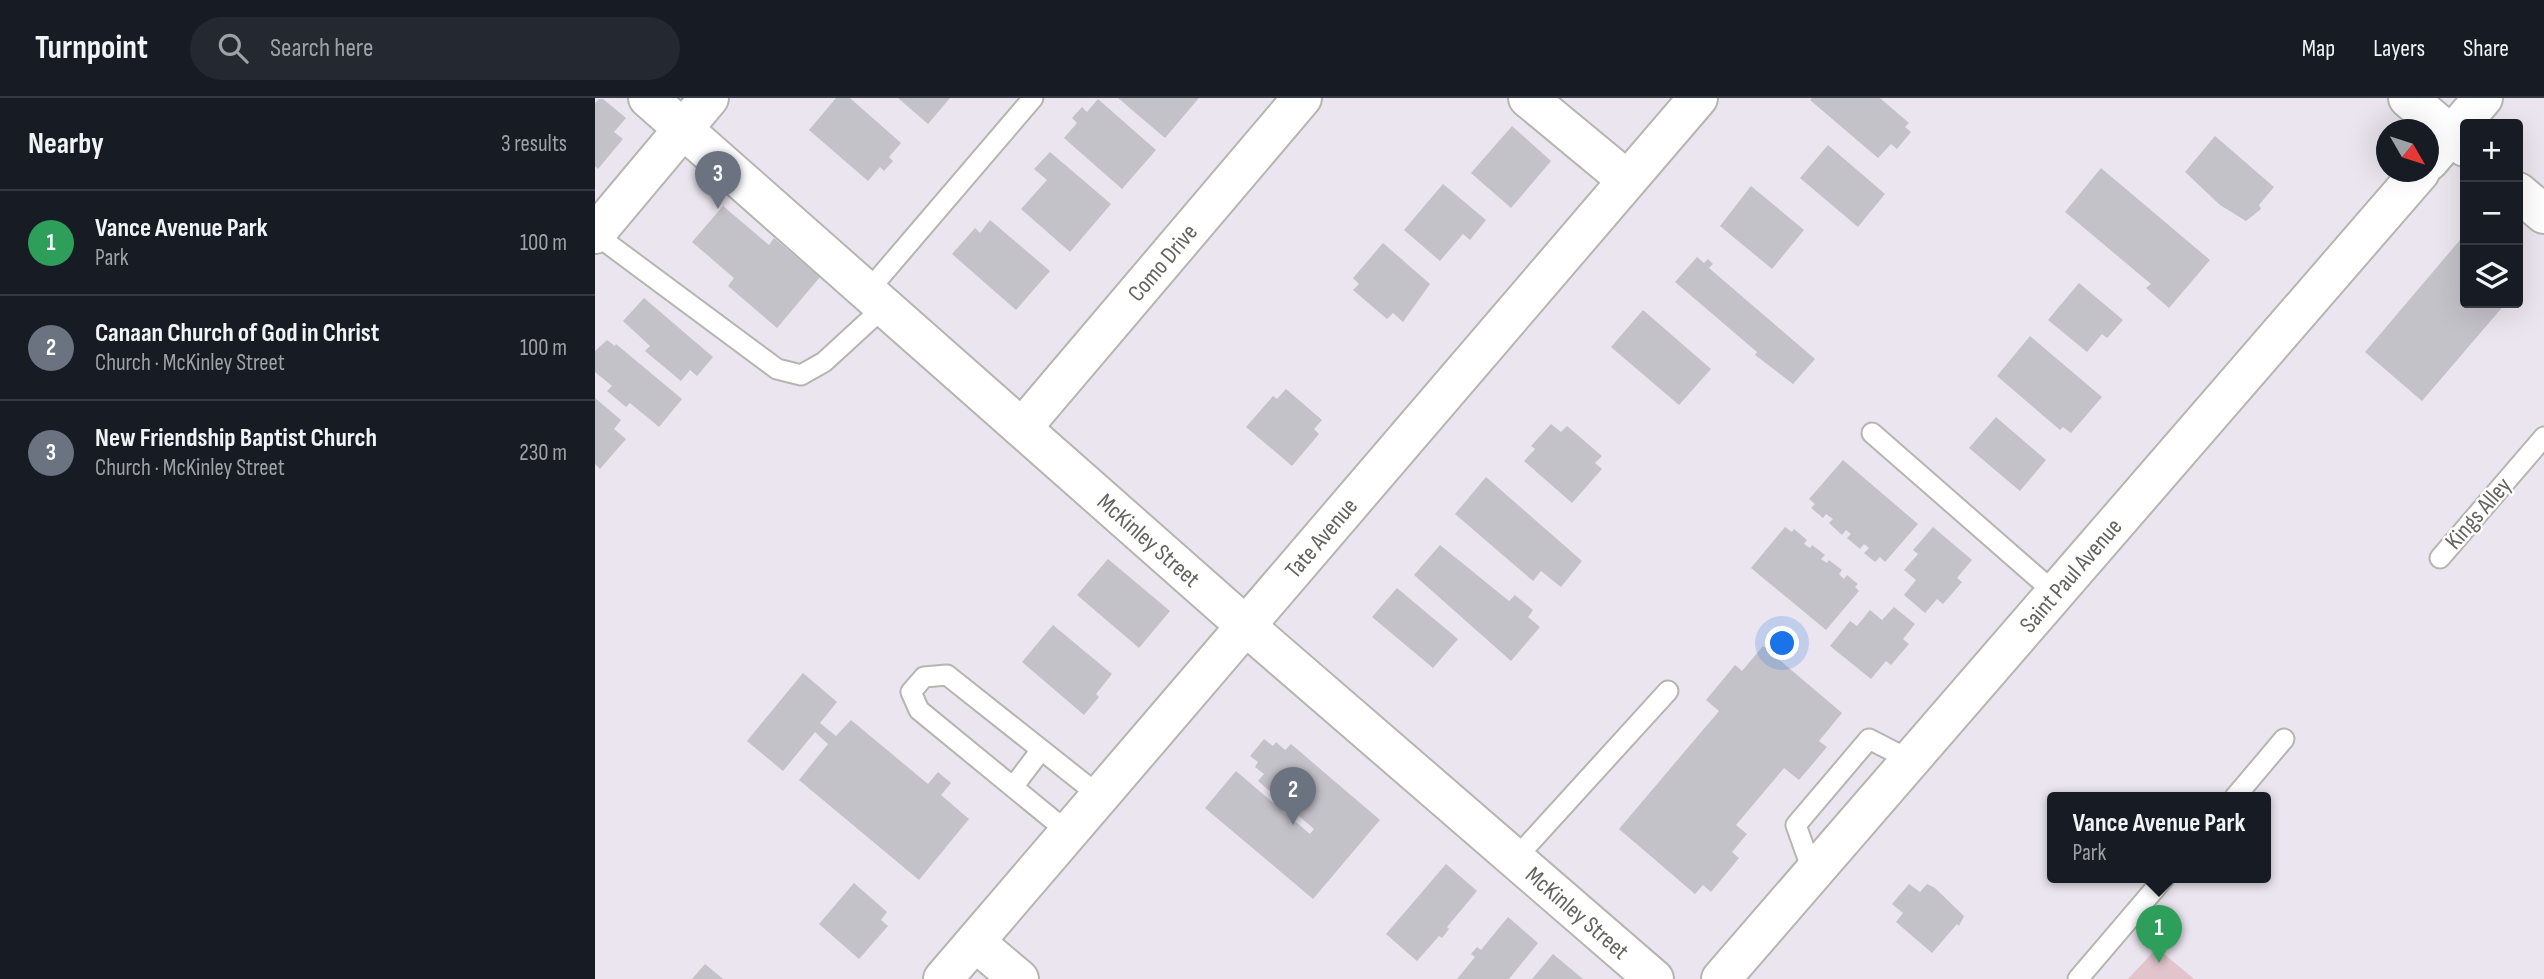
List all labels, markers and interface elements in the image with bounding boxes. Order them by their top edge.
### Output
search box [190,17,680,80]
text: Turnpoint [35,28,148,68]
icon: search [214,29,252,67]
text: Search here [270,33,373,64]
text: Map [2302,34,2335,63]
text: Layers [2373,34,2425,63]
text: Share [2463,34,2509,63]
north arrow [2376,119,2439,182]
map controls [2460,119,2523,308]
button: + [2460,119,2523,182]
text: Nearby [28,126,104,162]
text: 3 results [501,130,567,158]
pin: 3 [695,151,741,209]
button: − [2460,182,2523,245]
text: Vance Avenue Park [95,213,268,244]
street label: Como Drive [1122,218,1204,308]
text: 1 [46,229,56,257]
text: 100 m [520,229,567,257]
text: Park [95,244,129,272]
button: layers [2460,245,2523,308]
text: Canaan Church of God in Christ [95,318,379,349]
text: 2 [46,334,56,362]
text: 100 m [520,334,567,362]
text: Church · McKinley Street [95,349,285,377]
text: New Friendship Baptist Church [95,423,377,454]
text: 3 [46,439,56,467]
text: 230 m [519,439,567,467]
text: Church · McKinley Street [95,454,285,482]
street label: Kings Alley [2439,471,2518,555]
street label: McKinley Street [1091,488,1206,594]
street label: Tate Avenue [1279,492,1364,584]
street label: Saint Paul Avenue [2014,513,2128,639]
your location [1765,626,1799,660]
pin: 2 [1270,767,1316,825]
popup [2047,792,2271,883]
text: Vance Avenue Park [2073,808,2245,839]
text: Park [2073,839,2106,867]
street label: McKinley Street [1519,861,1635,966]
pin: 1 [2136,905,2182,963]

